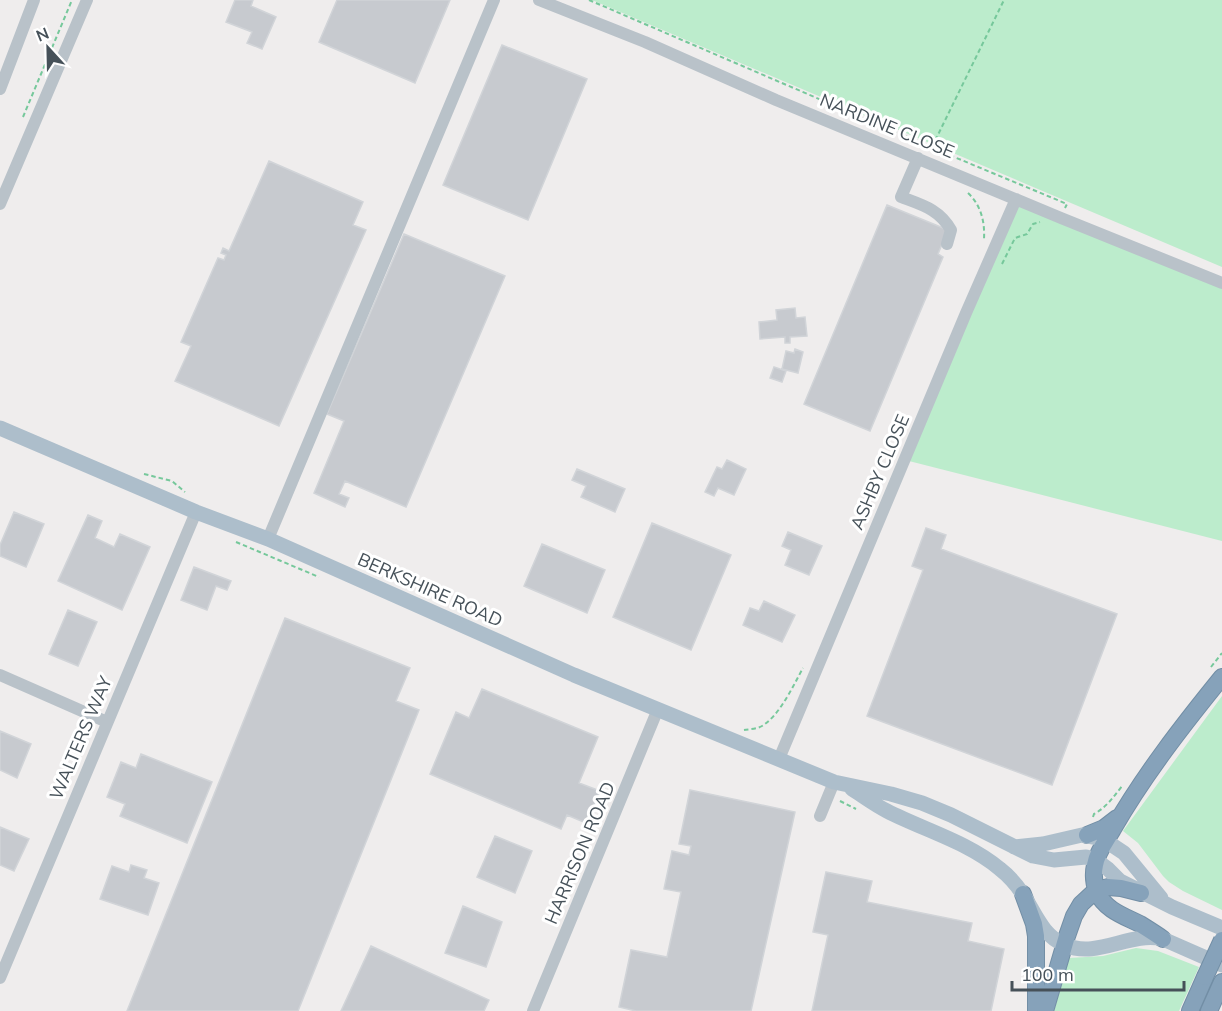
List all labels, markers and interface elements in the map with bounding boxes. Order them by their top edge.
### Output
north arrow [18,18,78,78]
text: N [33,23,52,46]
street label: NARDINE CLOSE [817,88,958,163]
street label: ASHBY CLOSE [845,411,914,533]
street label: BERKSHIRE ROAD [354,547,506,632]
street label: WALTERS WAY [44,672,117,803]
street label: HARRISON ROAD [539,778,620,928]
scale bar [1012,954,1184,992]
text: 100 m [1021,963,1074,986]

